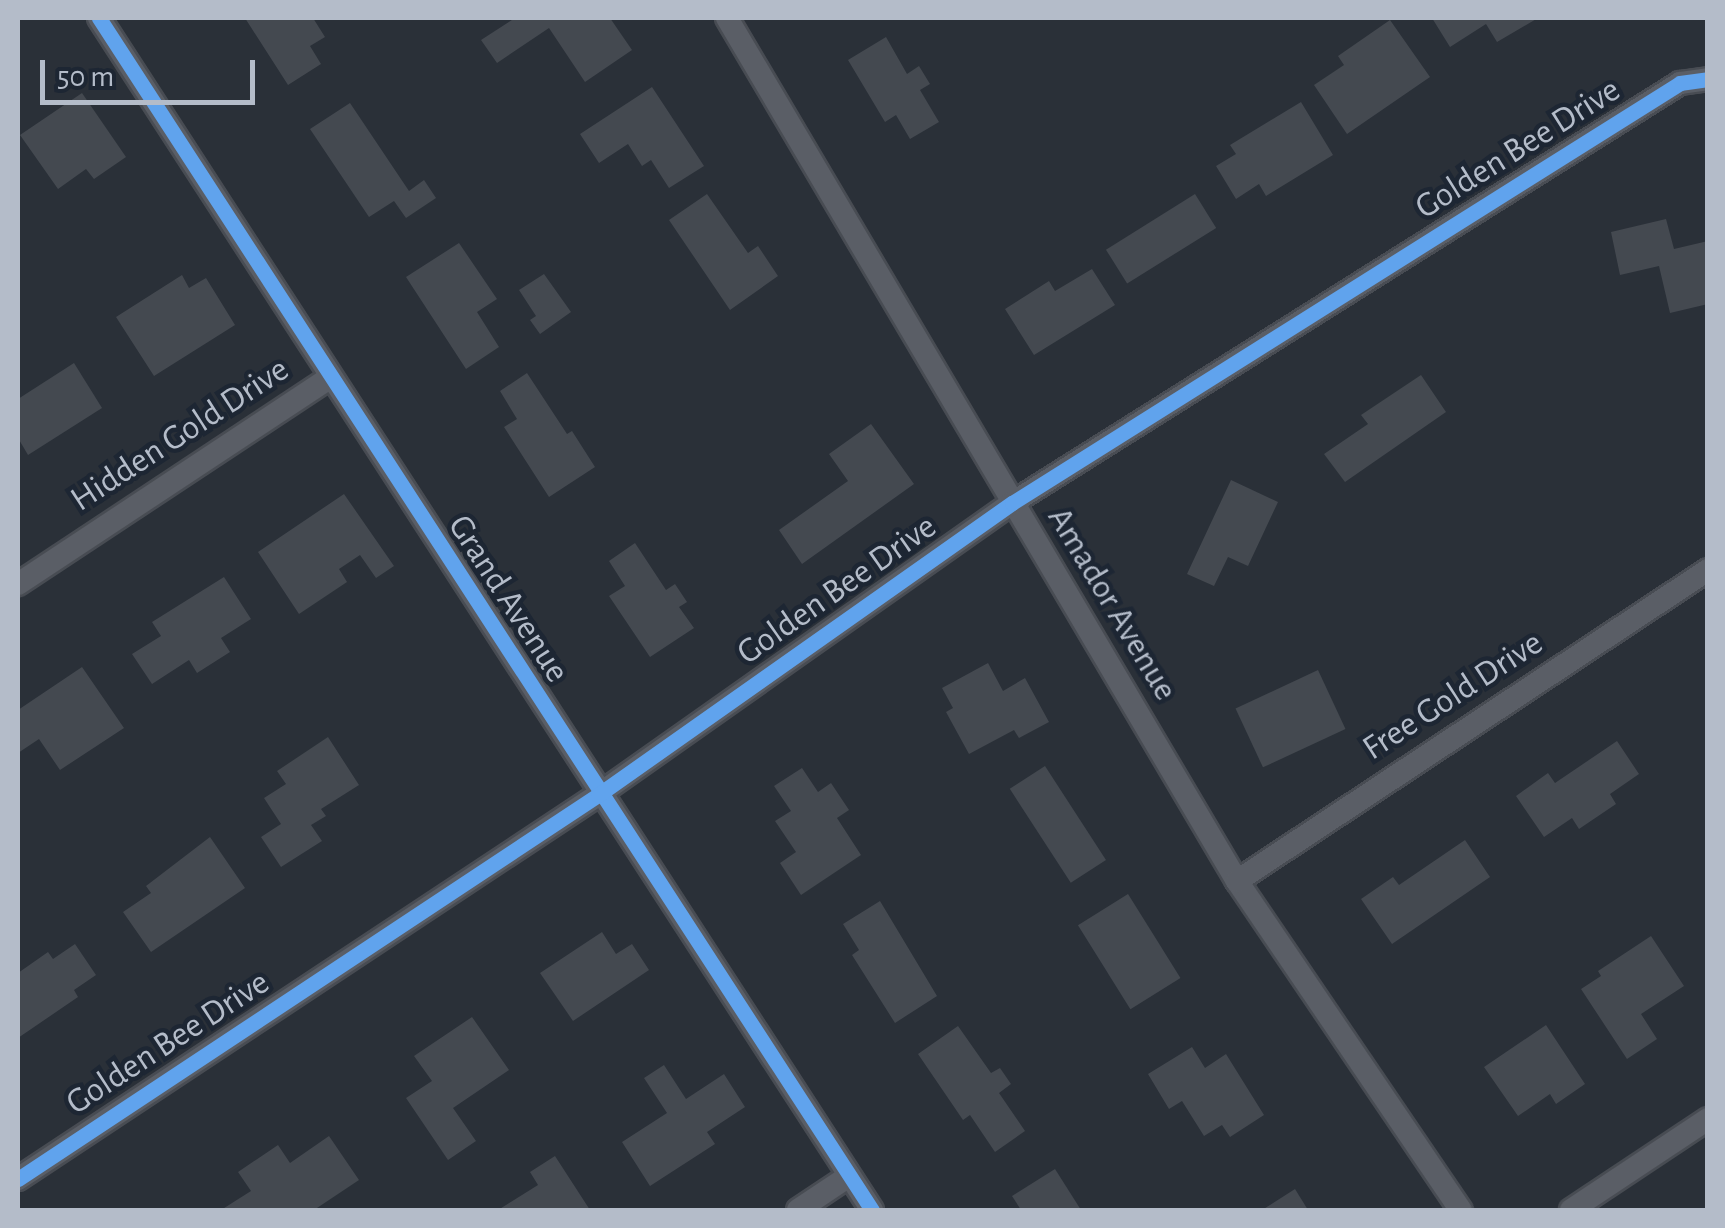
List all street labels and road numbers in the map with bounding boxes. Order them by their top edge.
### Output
street label: Golden Bee Drive [1408,69,1628,229]
street label: Hidden Gold Drive [63,349,297,521]
street label: Amador Avenue [1038,500,1186,708]
street label: Golden Bee Drive [729,506,945,674]
street label: Grand Avenue [438,507,578,691]
street label: Free Gold Drive [1355,622,1551,770]
street label: Golden Bee Drive [59,962,277,1124]

